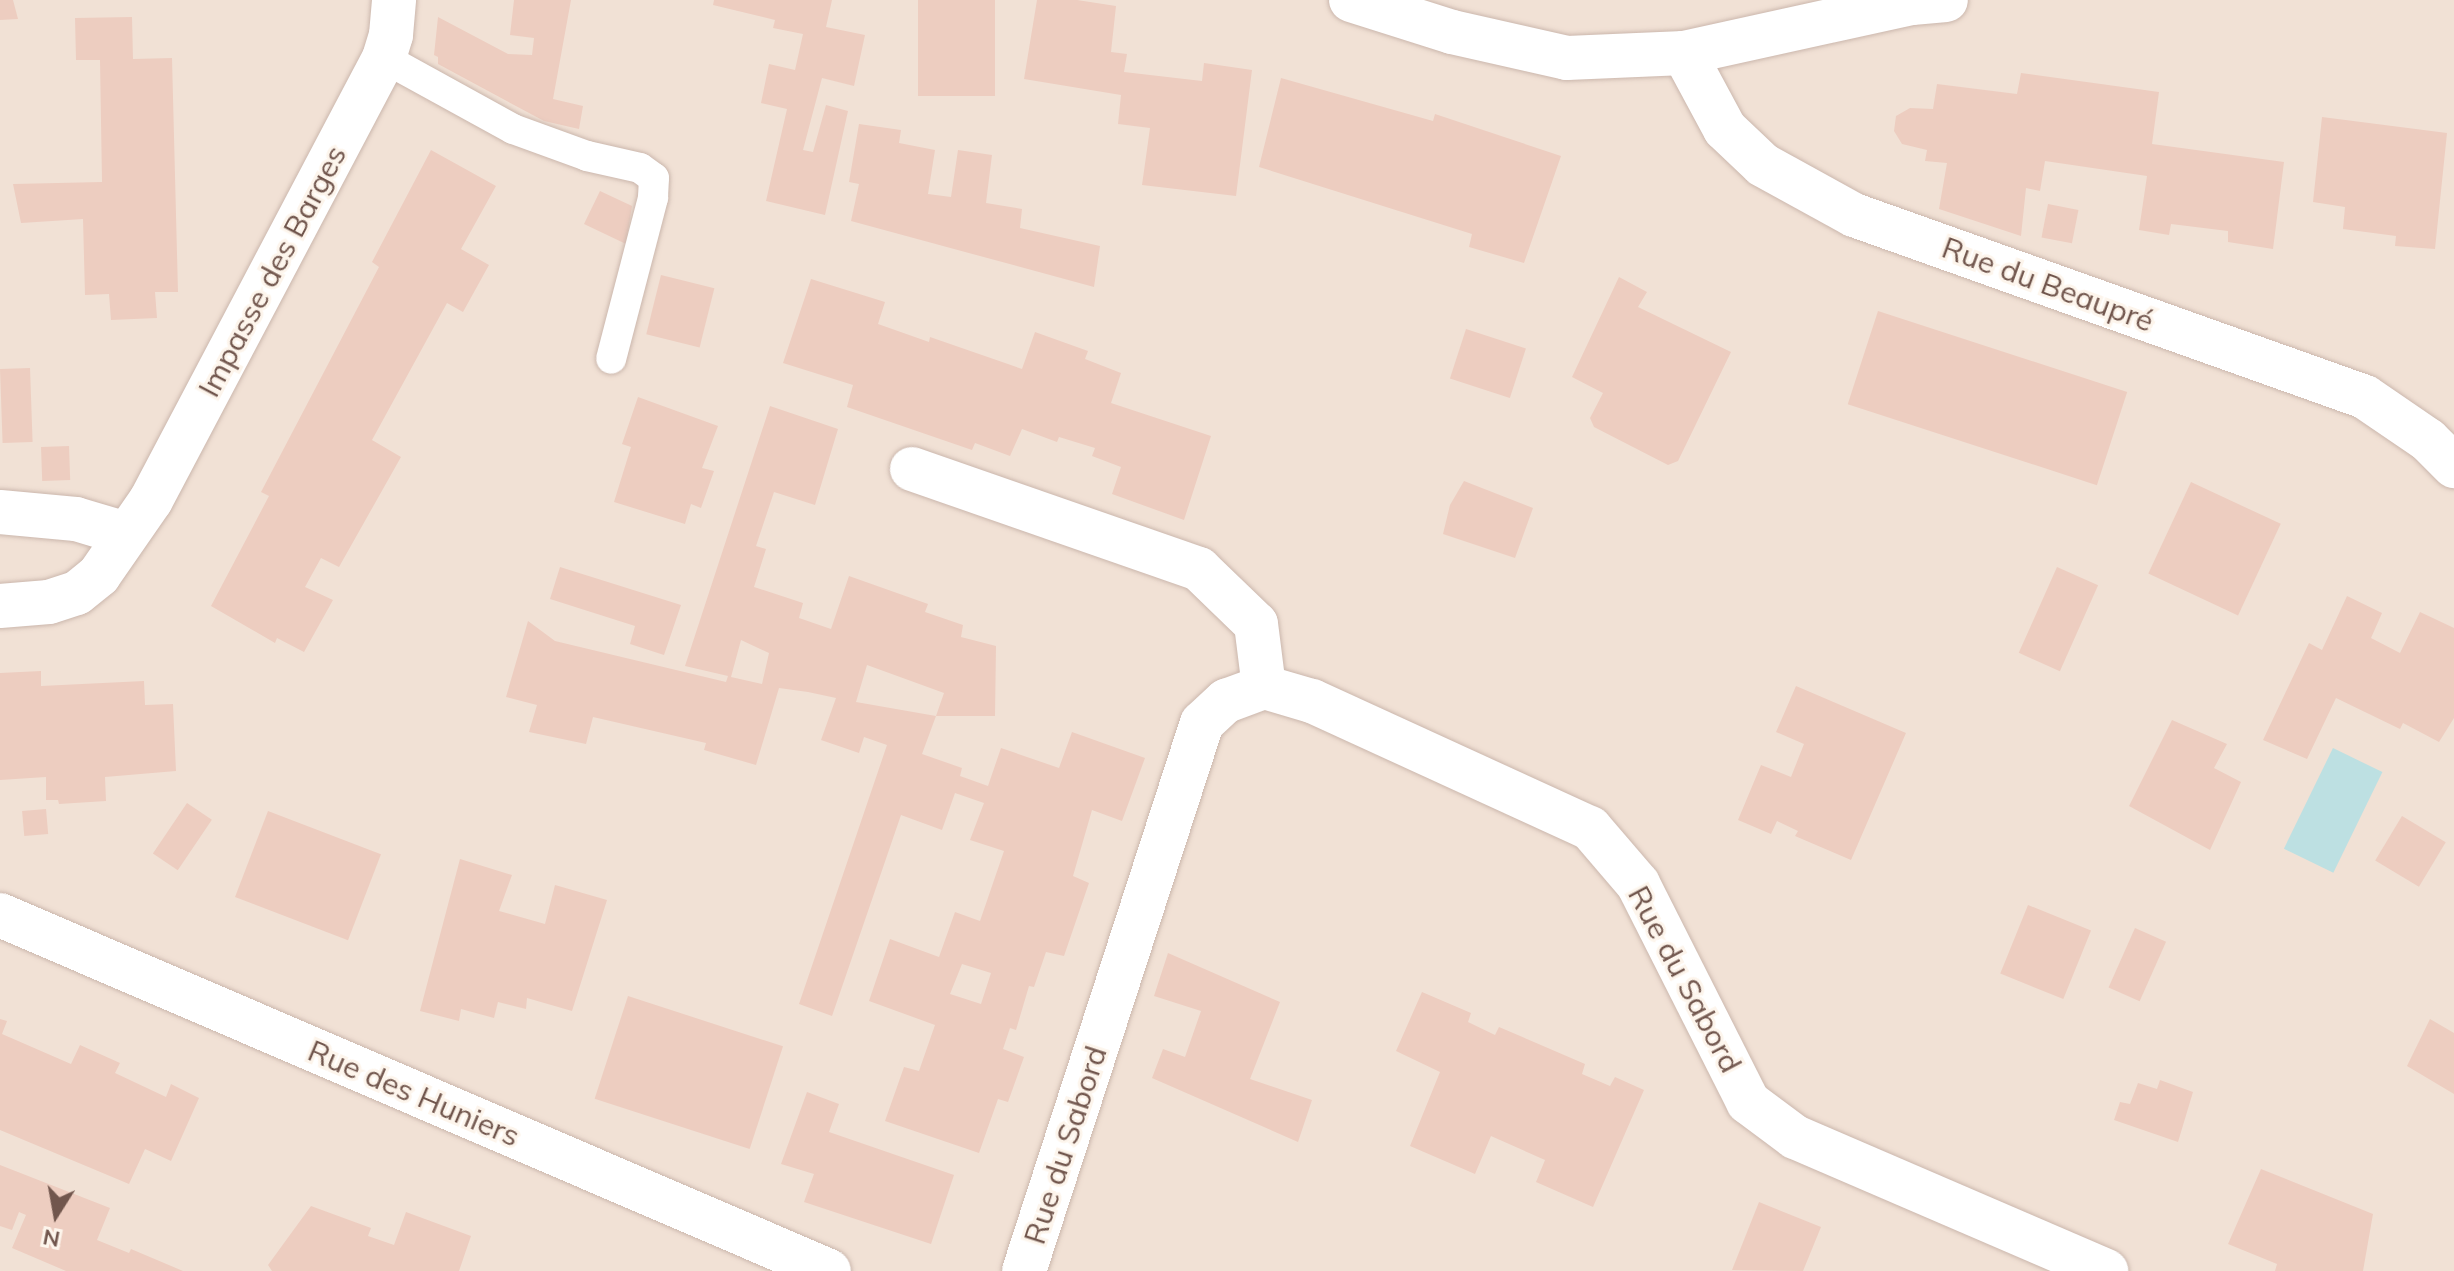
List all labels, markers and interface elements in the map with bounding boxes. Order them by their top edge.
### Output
street label: Impasse des Barges [191,139,353,403]
street label: Rue du Beaupré [1937,229,2159,339]
street label: Rue du Sabord [1621,880,1749,1078]
street label: Rue des Huniers [303,1032,525,1154]
street label: Rue du Sabord [1016,1042,1114,1248]
north arrow [16,1175,96,1255]
text: N [41,1223,62,1254]

